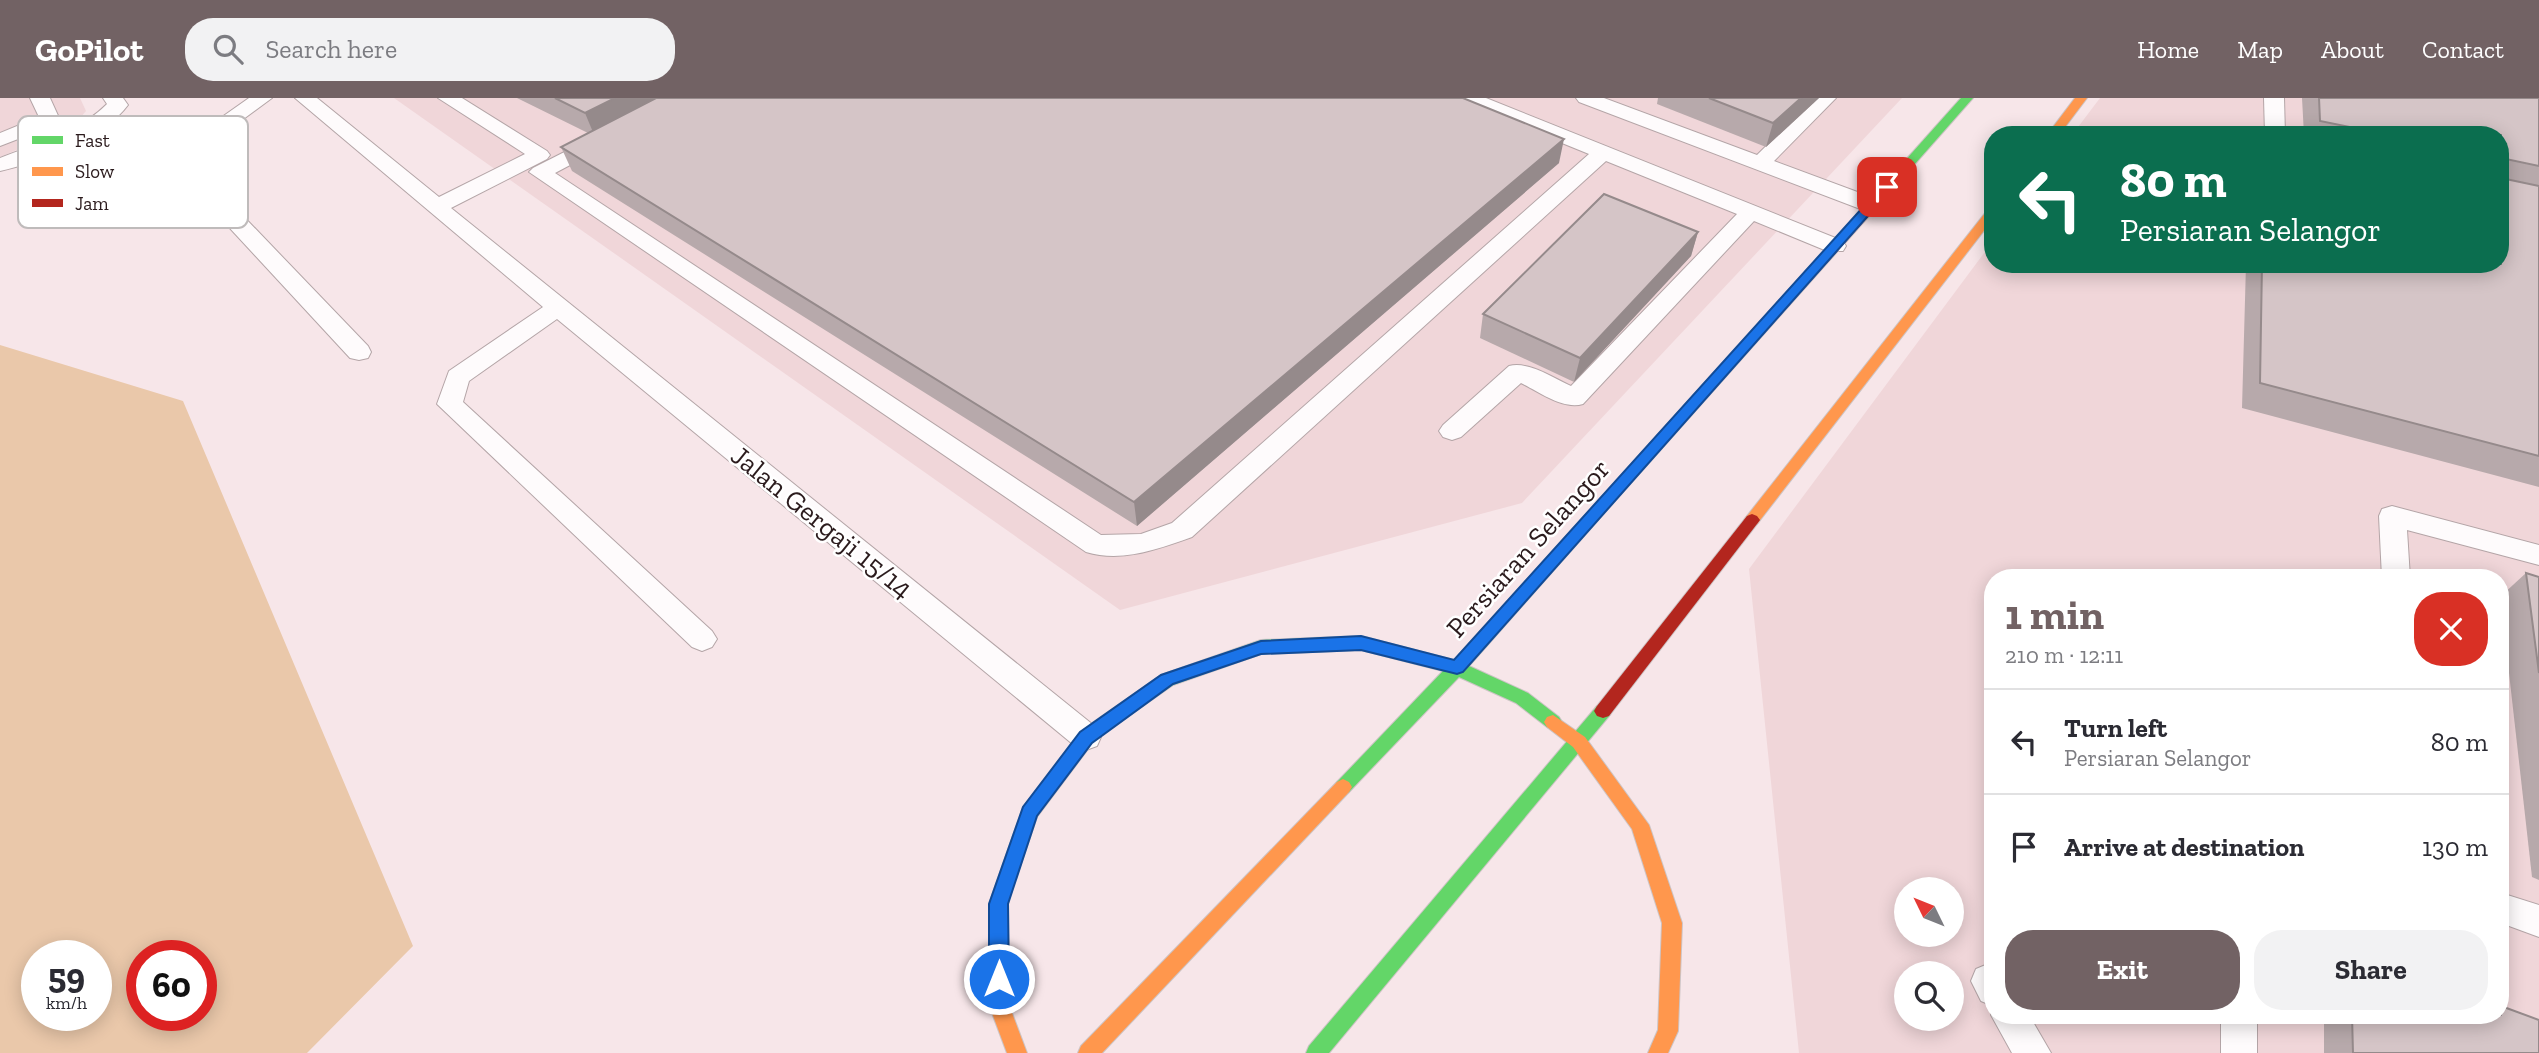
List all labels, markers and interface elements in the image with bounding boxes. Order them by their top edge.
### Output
search box [185,18,675,81]
text: GoPilot [35,30,143,69]
icon: search [209,30,247,68]
text: Search here [265,33,397,65]
text: Home [2137,35,2199,64]
text: Map [2237,35,2283,64]
text: About [2321,35,2384,64]
text: Contact [2422,35,2504,64]
legend [18,116,248,228]
text: Fast [75,129,110,152]
text: 80 m [2120,151,2227,210]
icon: left [2005,154,2096,245]
pin [1857,157,1917,217]
text: Slow [75,160,115,183]
icon: arrive [1868,168,1906,206]
text: Jam [75,192,109,215]
text: Persiaran Selangor [2120,211,2381,249]
street label: Jalan Gergaji 15/14 [725,439,919,605]
street label: Persiaran Selangor [1439,452,1617,644]
text: 1 min [2005,589,2104,640]
button: close [2414,592,2488,666]
text: 210 m · 12:11 [2005,641,2123,669]
text: Turn left [2064,712,2167,744]
icon: left [2005,723,2043,761]
text: 80 m [2431,726,2488,758]
text: Persiaran Selangor [2064,744,2252,772]
icon: arrive [2005,828,2043,866]
text: Arrive at destination [2064,831,2304,863]
text: 130 m [2422,831,2488,863]
north arrow [1894,877,1964,947]
map controls [1894,877,1964,1031]
button: Exit [2005,930,2240,1010]
button: Share [2254,930,2488,1010]
speed limit sign: 60 [126,940,217,1031]
position arrow [962,942,1036,1016]
text: 59 [48,955,85,997]
button: search [1894,961,1964,1031]
text: km/h [46,992,87,1014]

